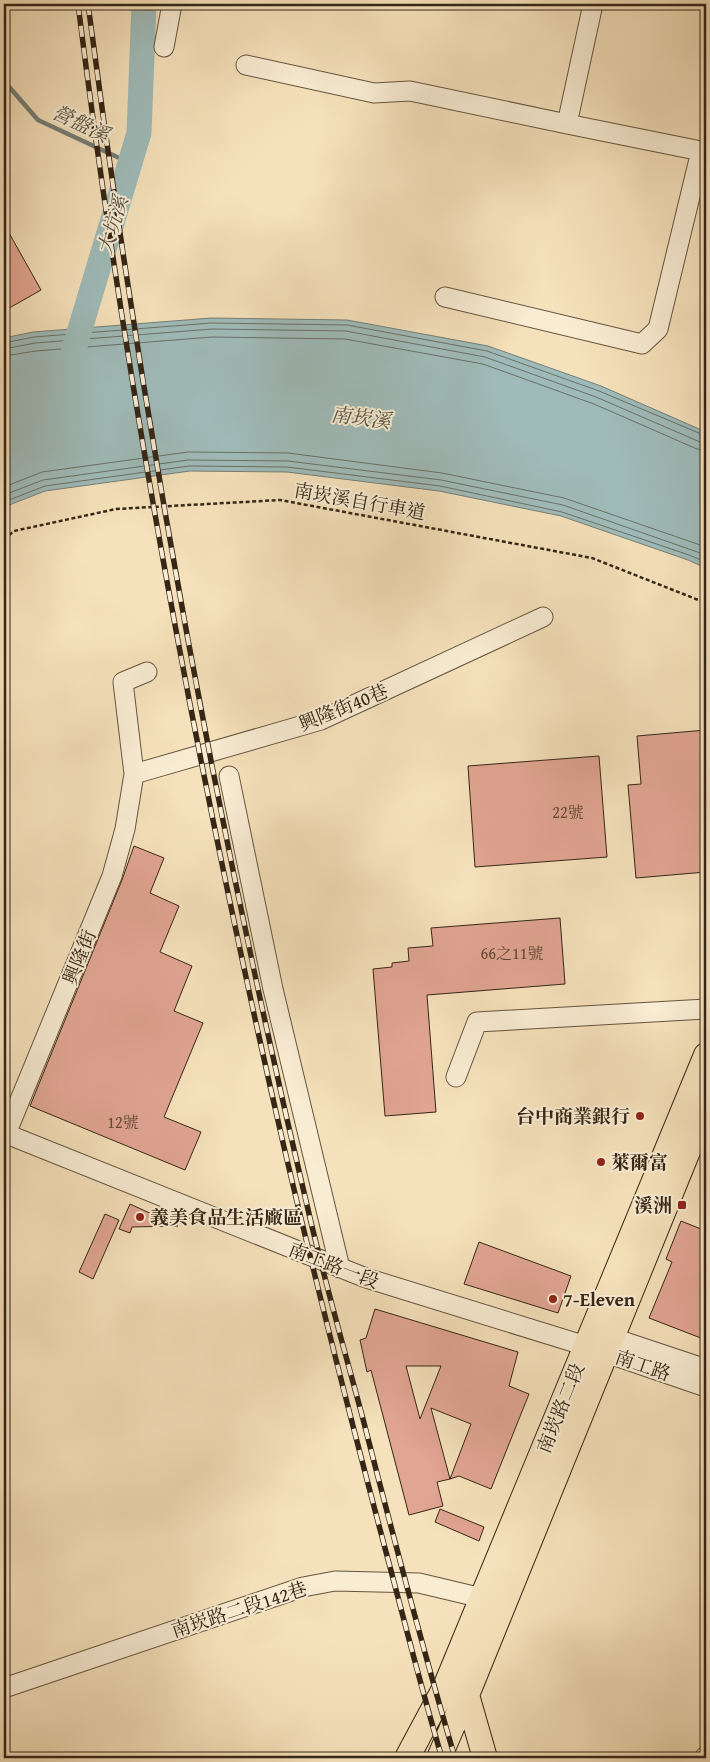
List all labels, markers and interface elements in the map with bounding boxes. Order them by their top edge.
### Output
water label: 營盤溪 [48,97,116,150]
water label: 大坑溪 [89,190,135,258]
water label: 南崁溪 [329,399,395,435]
street label: 南崁溪自行車道 [292,476,428,526]
street label: 興隆街40巷 [294,676,392,738]
house number: 22號 [552,800,584,824]
street label: 興隆街 [55,925,103,989]
house number: 66之11號 [481,941,543,965]
place label: 台中商業銀行 [516,1102,630,1130]
house number: 12號 [107,1110,139,1134]
marker: 台中商業銀行 [634,1110,646,1122]
place label: 萊爾富 [611,1148,668,1176]
marker: 萊爾富 [595,1156,607,1168]
place label: 溪洲 [634,1191,672,1219]
marker: 溪洲 [676,1199,688,1211]
place label: 義美食品生活廠區 [150,1203,302,1231]
marker: 義美食品生活廠區 [134,1211,146,1223]
street label: 南工路一段 [285,1235,383,1295]
place label: 7-Eleven [563,1285,636,1313]
marker: 7-Eleven [547,1293,559,1305]
street label: 南工路 [611,1342,675,1388]
street label: 南崁路二段 [529,1359,591,1457]
street label: 南崁路二段142巷 [167,1574,311,1644]

